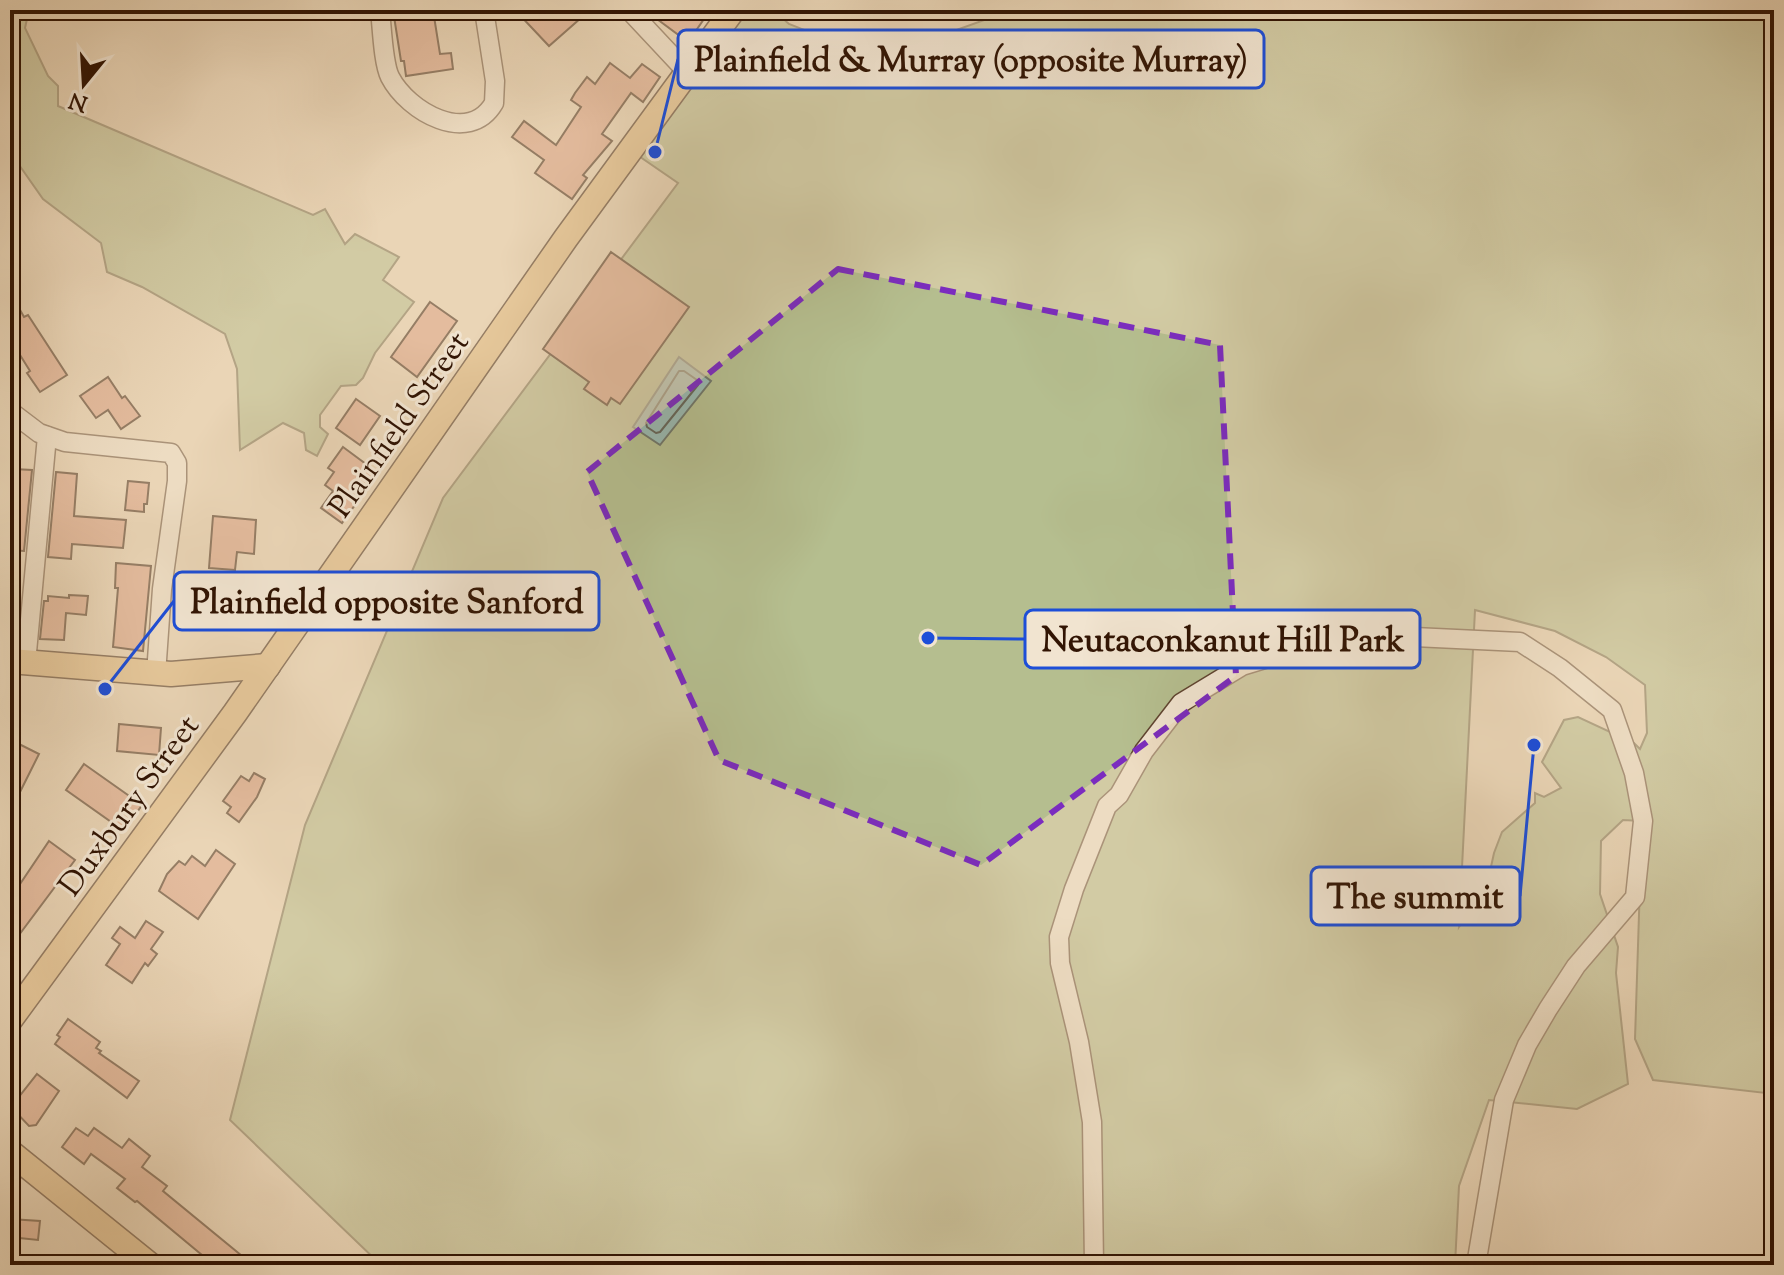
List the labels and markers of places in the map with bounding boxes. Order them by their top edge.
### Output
callout: Plainfield & Murray (opposite Murray) [678,30,1264,88]
callout: Plainfield opposite Sanford [174,572,599,630]
callout: Neutaconkanut Hill Park [1025,610,1420,668]
callout: The summit [1311,867,1520,925]

